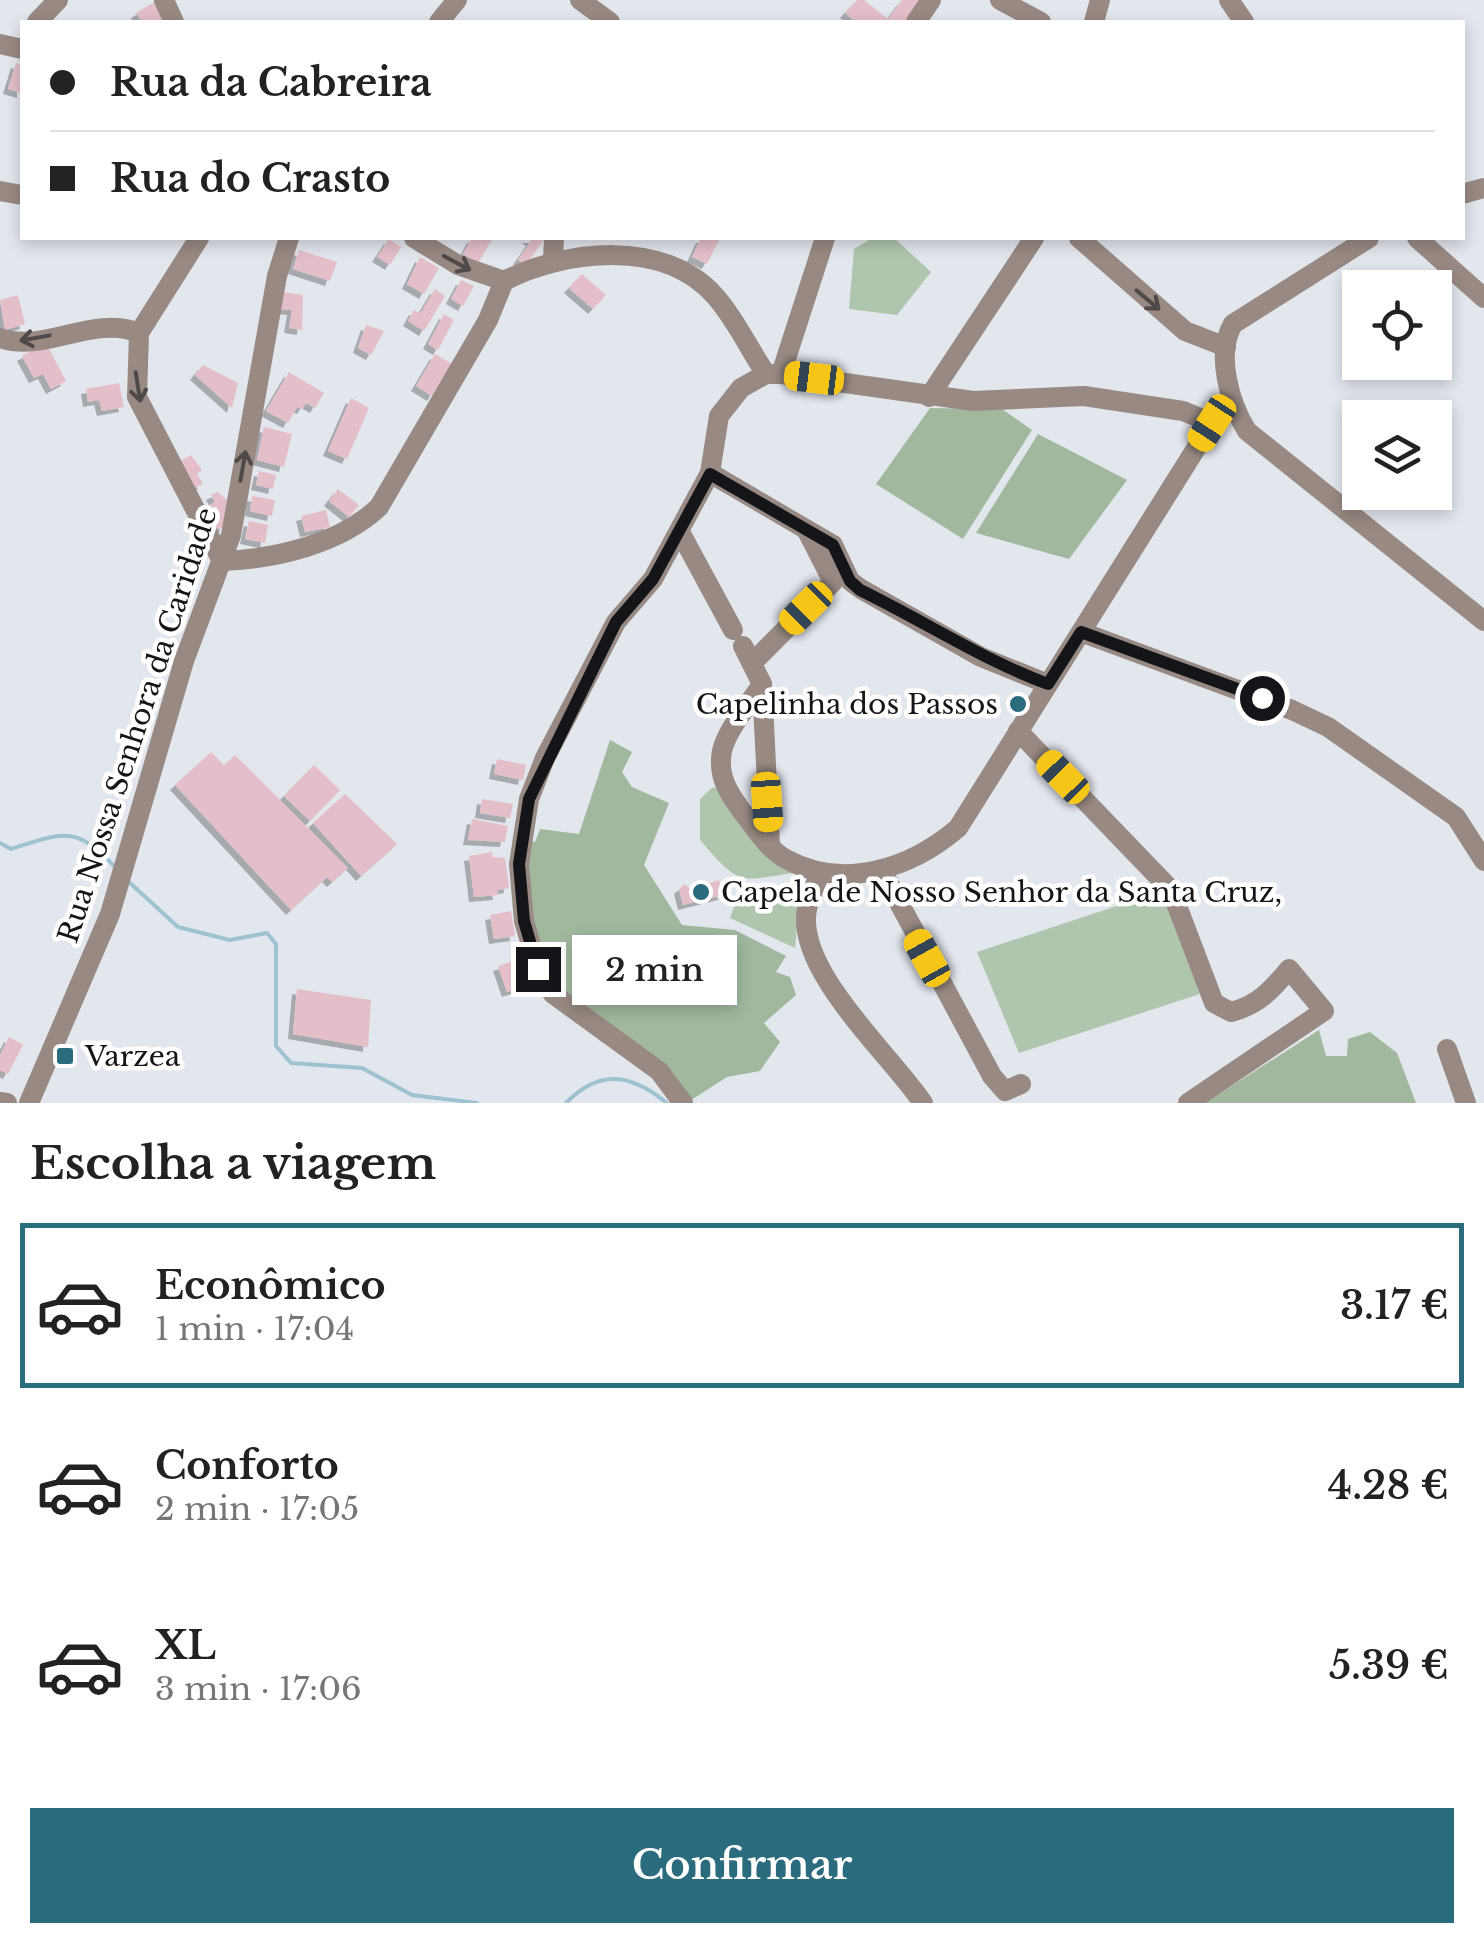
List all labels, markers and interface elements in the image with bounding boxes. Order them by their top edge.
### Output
text: Rua da Cabreira [110,59,432,106]
text: Rua do Crasto [110,155,390,202]
one-way arrow [442,254,472,273]
map controls [1342,270,1452,510]
button: locate [1342,270,1452,380]
one-way arrow [1134,288,1160,310]
one-way arrow [19,329,52,348]
car [782,359,846,397]
one-way arrow [129,370,148,403]
car [1183,390,1241,456]
button: layers [1342,400,1452,510]
one-way arrow [234,450,253,483]
street label: Rua Nossa Senhora da Caridade [50,503,224,947]
car [774,576,838,640]
route start [1240,676,1285,721]
place label: Capelinha dos Passos [696,687,998,722]
marker: Capelinha dos Passos [1007,693,1029,715]
car [1031,745,1095,809]
car [750,771,784,833]
place label: Capela de Nosso Senhor da Santa Cruz, [721,875,1282,910]
marker: Capela de Nosso Senhor da Santa Cruz, [690,881,712,903]
car [899,924,955,992]
callout: 2 min [573,934,738,1004]
route end [516,947,561,992]
text: 2 min [605,950,704,990]
place label: Varzea [84,1039,181,1074]
marker: Varzea [54,1045,76,1067]
text: Escolha a viagem [30,1135,436,1191]
icon: car [35,1261,125,1351]
text: Econômico [155,1262,386,1309]
text: 3.17 € [1340,1282,1449,1329]
text: 1 min · 17:04 [155,1309,354,1349]
icon: car [35,1441,125,1531]
text: Conforto [155,1442,339,1489]
text: 4.28 € [1328,1462,1449,1509]
text: 2 min · 17:05 [155,1489,359,1529]
icon: car [35,1621,125,1711]
text: XL [155,1622,216,1669]
text: 5.39 € [1329,1642,1449,1689]
text: 3 min · 17:06 [155,1669,362,1709]
button: Confirmar [30,1808,1454,1923]

